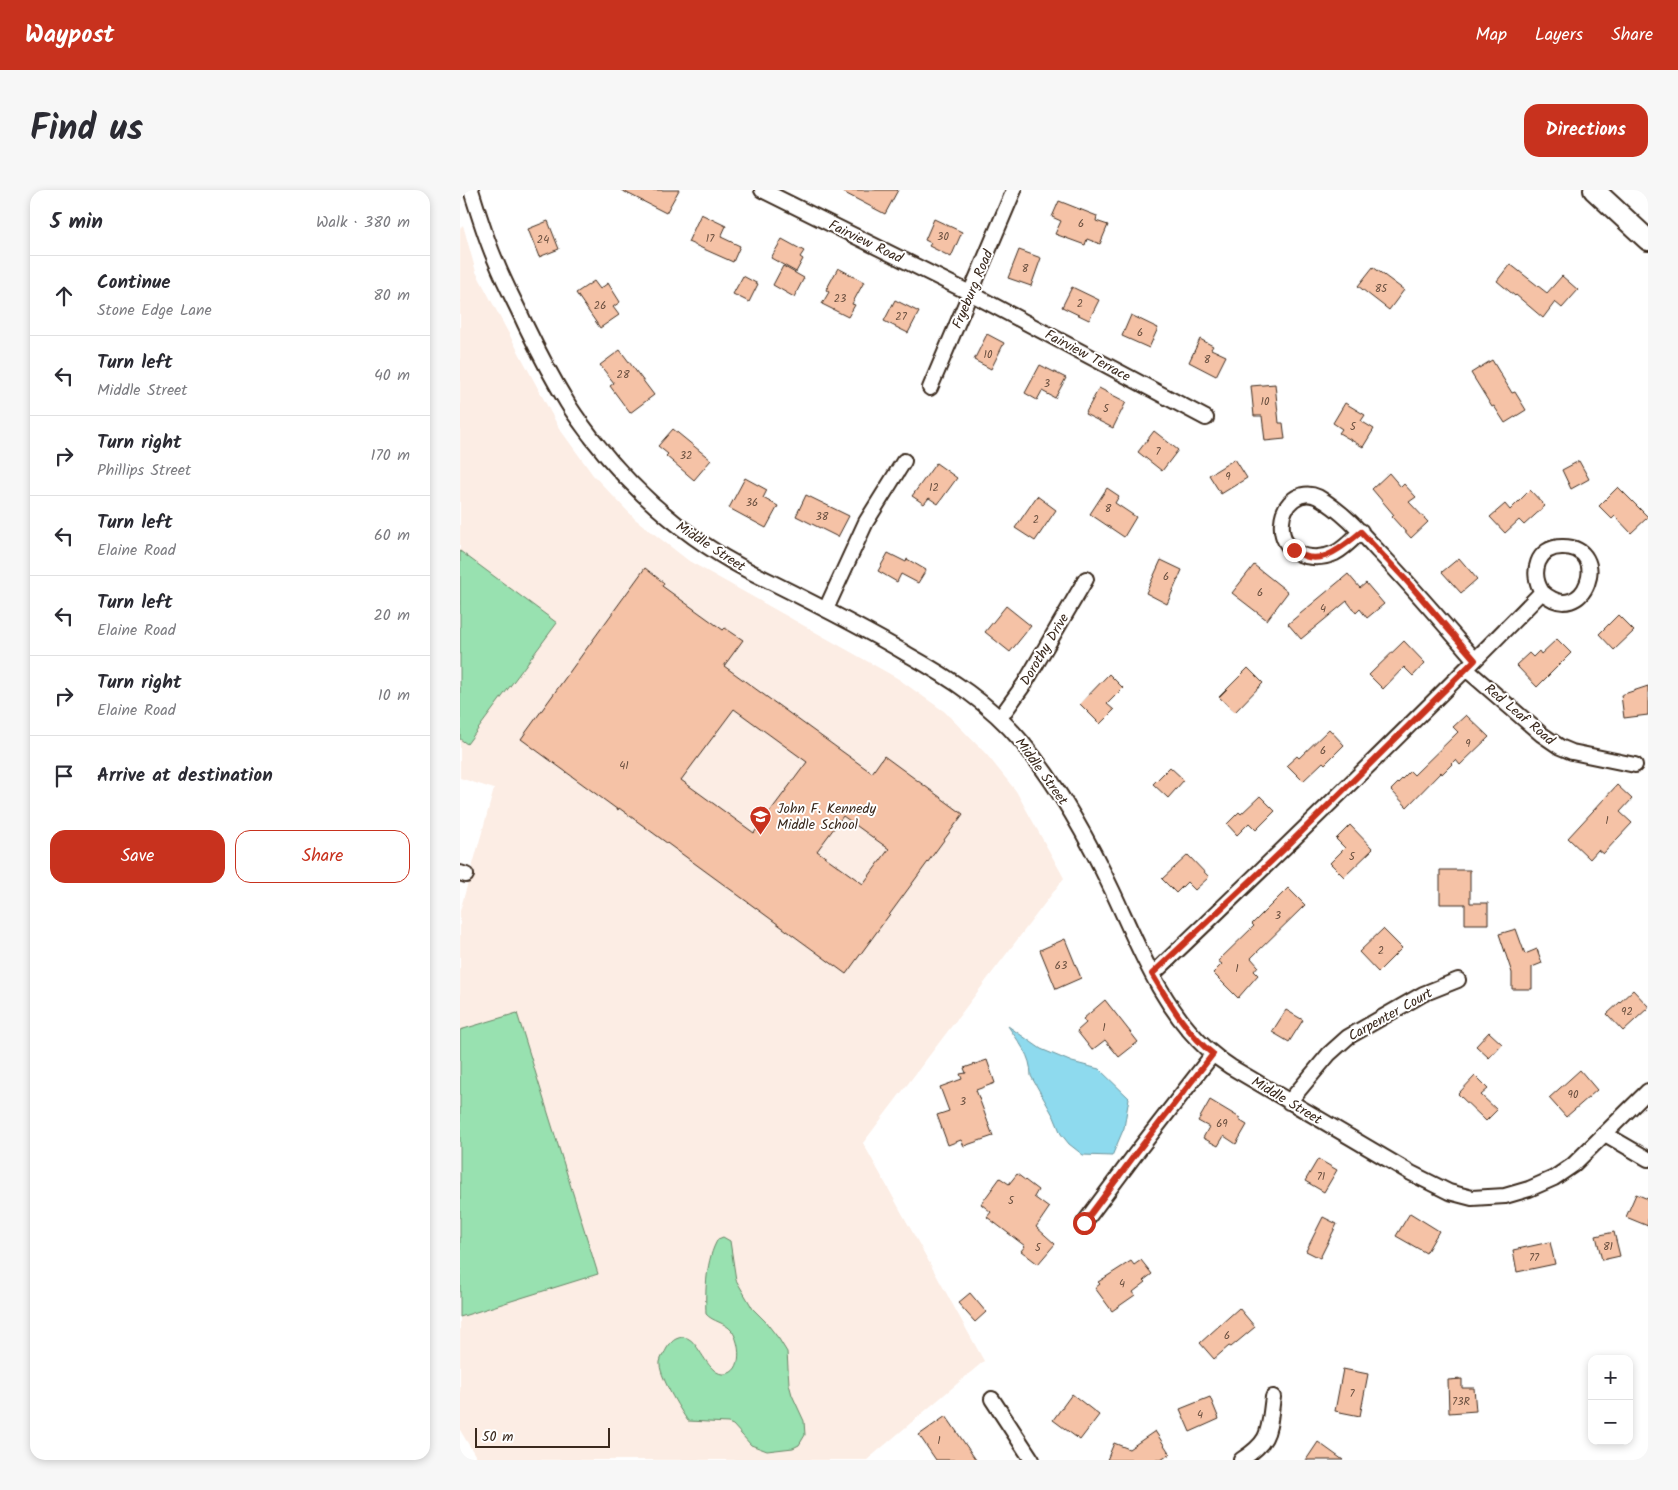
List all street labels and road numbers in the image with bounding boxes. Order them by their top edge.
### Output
street label: Fairview Road [825,214,907,270]
street label: Fryeburg Road [946,246,1000,332]
street label: Fairview Terrace [1041,324,1135,388]
street label: Middle Street [671,516,750,578]
street label: Dorothy Drive [1015,609,1075,690]
street label: Red Leaf Road [1479,679,1560,752]
street label: Middle Street [1009,733,1074,811]
street label: Carpenter Court [1344,982,1437,1047]
street label: Middle Street [1247,1071,1327,1131]

